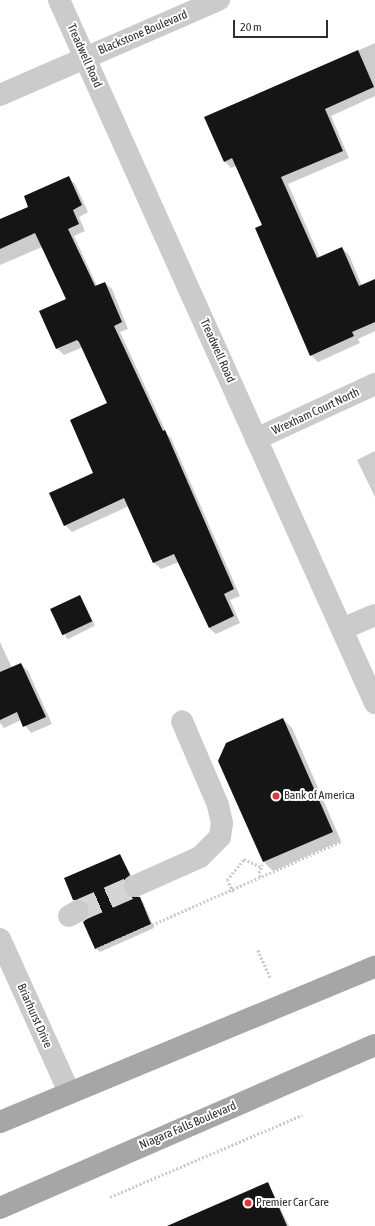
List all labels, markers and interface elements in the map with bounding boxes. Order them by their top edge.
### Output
street label: Blackstone Boulevard [96,8,190,58]
scale bar [235,12,330,38]
text: 20 m [240,20,262,34]
street label: Treadwell Road [64,22,104,90]
street label: Treadwell Road [197,317,237,385]
street label: Wrexham Court North [270,385,362,439]
place label: Bank of America [284,789,355,803]
marker: Bank of America [271,791,281,801]
street label: Briarhurst Drive [13,982,55,1050]
street label: Niagara Falls Boulevard [137,1099,239,1153]
place label: Premier Car Care [256,1196,329,1210]
marker: Premier Car Care [243,1198,253,1208]

